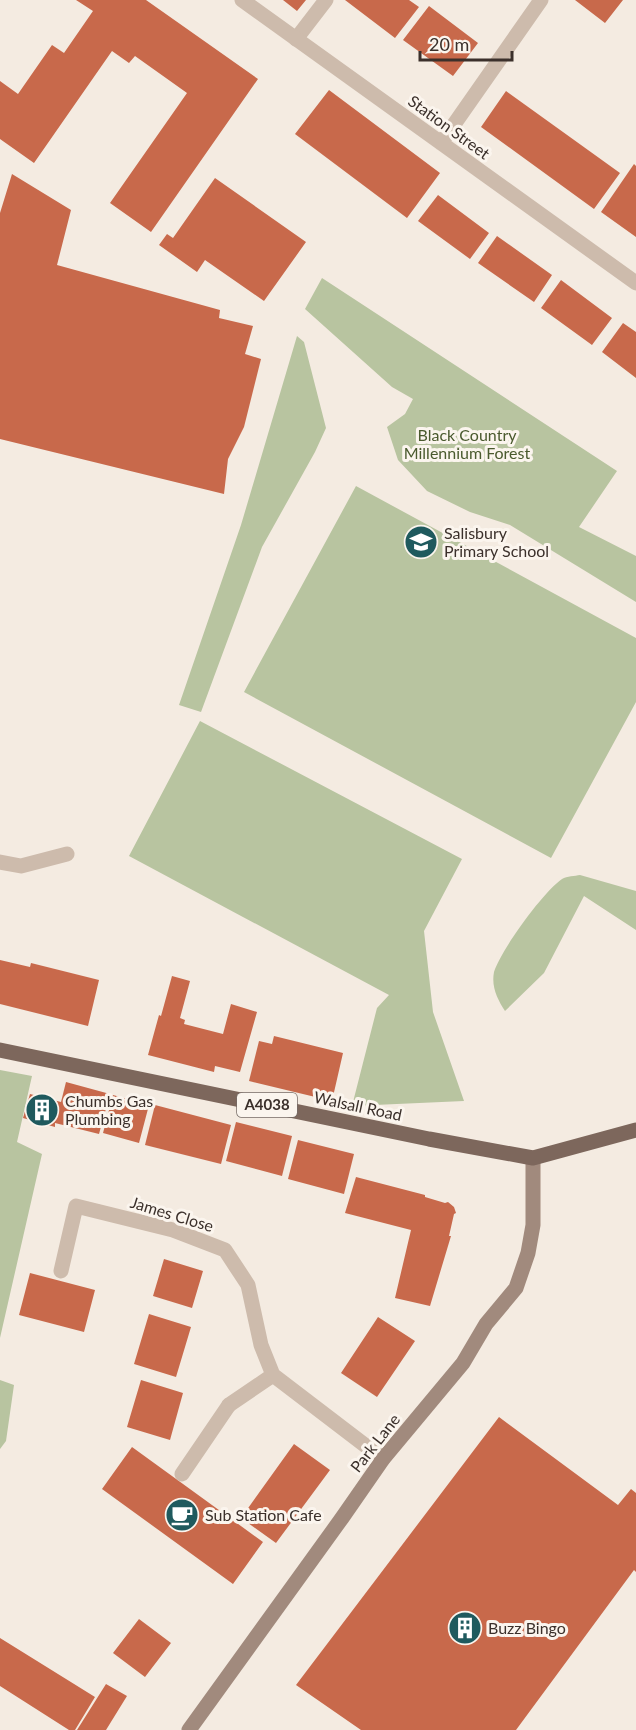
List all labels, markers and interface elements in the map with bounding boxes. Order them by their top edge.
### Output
scale bar [420,24,512,62]
text: 20 m [429,33,469,55]
street label: Station Street [405,91,494,163]
park label: Black Country Millennium Forest [404,425,531,462]
place label: Salisbury Primary School [444,523,549,560]
school or university icon: Salisbury Primary School [403,524,439,560]
street label: Walsall Road [312,1087,404,1124]
place label: Chumbs Gas Plumbing [65,1091,153,1128]
building icon: Chumbs Gas Plumbing [24,1092,60,1128]
road number: A4038 [237,1093,297,1117]
street label: James Close [128,1192,216,1235]
street label: Park Lane [346,1410,403,1476]
cafe icon: Sub Station Cafe [164,1497,200,1533]
place label: Sub Station Cafe [205,1505,322,1524]
building icon: Buzz Bingo [447,1610,483,1646]
place label: Buzz Bingo [488,1618,566,1637]

